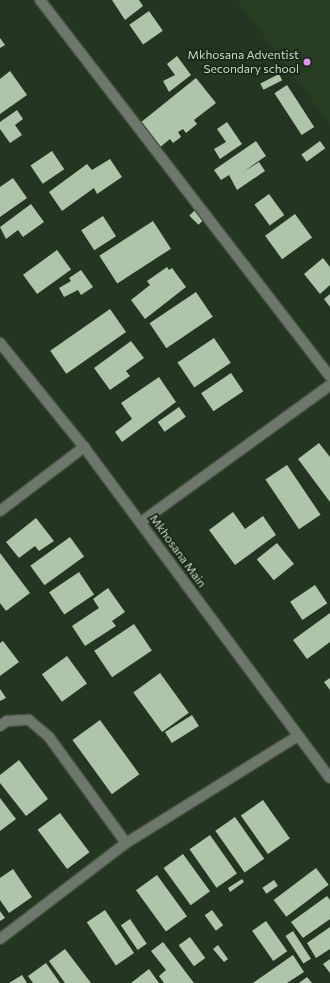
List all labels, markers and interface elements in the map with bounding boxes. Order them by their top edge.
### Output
place label: Mkhosana Adventist Secondary school [187,48,299,76]
marker: Mkhosana Adventist Secondary school [302,57,312,67]
street label: Mkhosana Main [147,512,209,590]

